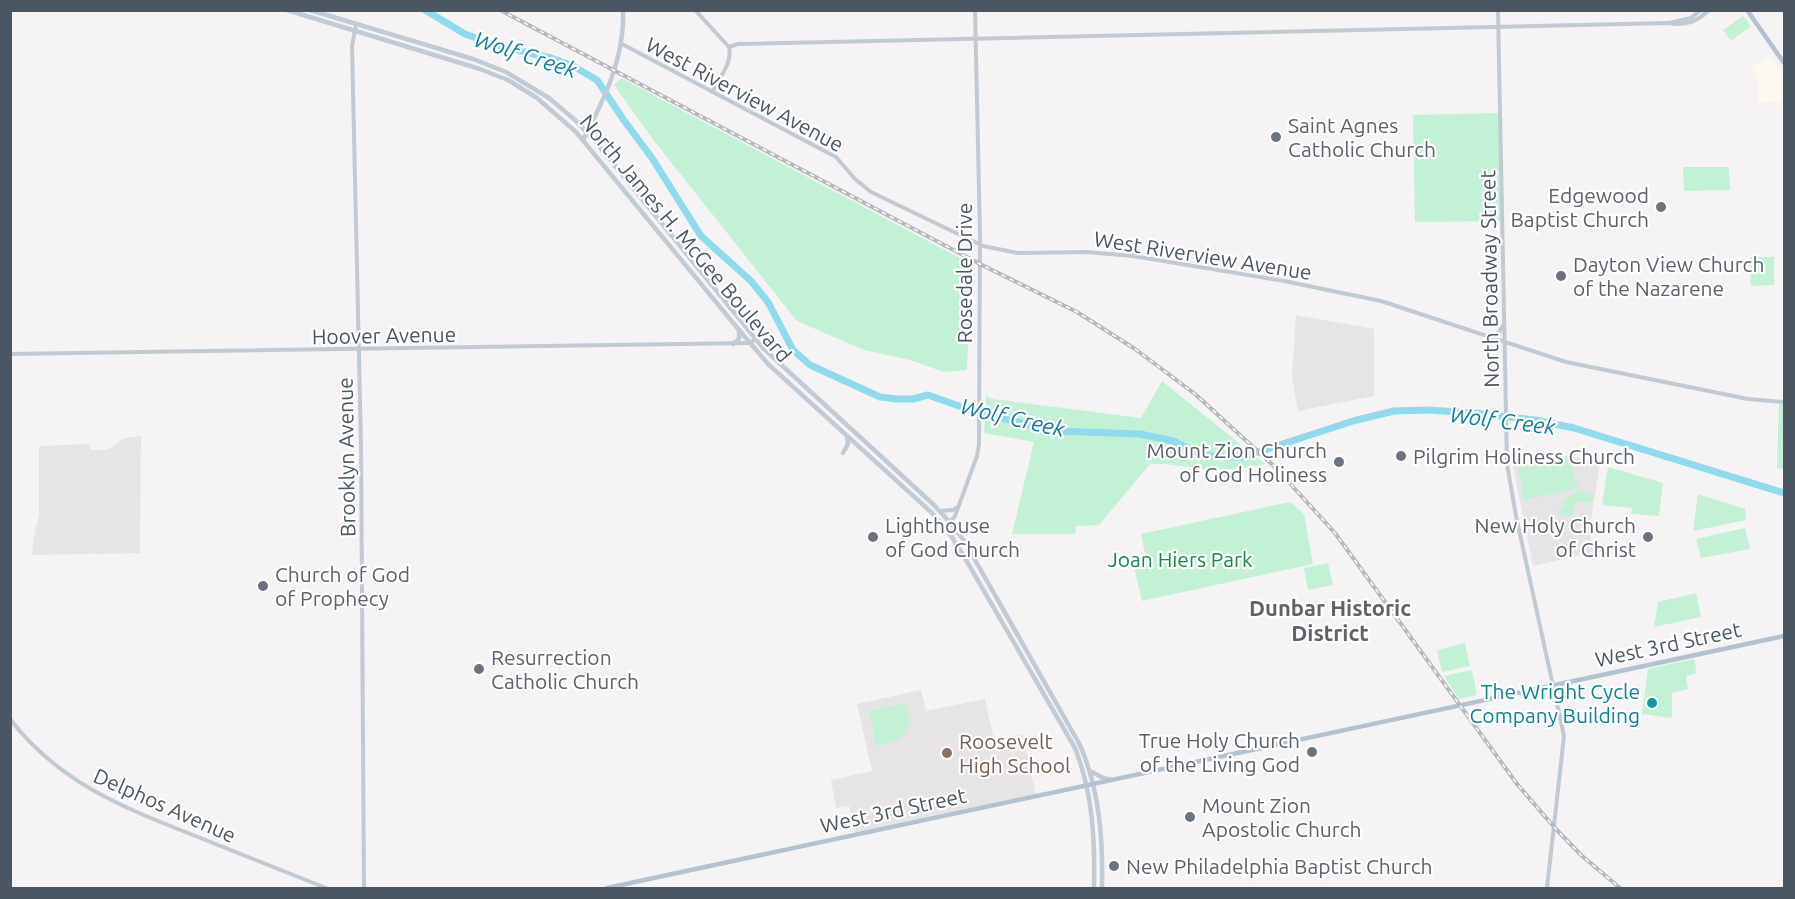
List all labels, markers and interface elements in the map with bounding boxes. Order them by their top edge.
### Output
water label: Wolf Creek [471,26,581,83]
street label: West Riverview Avenue [642,32,848,156]
street label: North James H. McGee Boulevard [575,109,797,367]
place label: Saint Agnes Catholic Church [1288,113,1436,161]
marker: Saint Agnes Catholic Church [1269,130,1283,144]
street label: North Broadway Street [1475,170,1503,388]
place label: Edgewood Baptist Church [1511,183,1649,231]
marker: Edgewood Baptist Church [1654,200,1668,214]
street label: Rosedale Drive [952,203,976,343]
street label: West Riverview Avenue [1092,226,1314,284]
place label: Dayton View Church of the Nazarene [1573,252,1764,300]
marker: Dayton View Church of the Nazarene [1554,269,1568,283]
street label: Hoover Avenue [312,322,456,348]
street label: Brooklyn Avenue [333,377,359,537]
water label: Wolf Creek [958,393,1068,442]
water label: Wolf Creek [1449,401,1558,440]
place label: Mount Zion Church of God Holiness [1147,438,1327,486]
place label: Pilgrim Holiness Church [1413,444,1635,468]
marker: Pilgrim Holiness Church [1394,449,1408,463]
marker: Mount Zion Church of God Holiness [1332,455,1346,469]
place label: Lighthouse of God Church [885,513,1020,561]
place label: New Holy Church of Christ [1474,513,1636,561]
marker: Lighthouse of God Church [866,530,880,544]
marker: New Holy Church of Christ [1641,530,1655,544]
park label: Joan Hiers Park [1107,547,1253,571]
place label: Church of God of Prophecy [275,562,410,610]
marker: Church of God of Prophecy [256,579,270,593]
district label: Dunbar Historic District [1249,595,1411,645]
street label: West 3rd Street [1593,617,1743,671]
place label: Resurrection Catholic Church [491,645,639,693]
marker: Resurrection Catholic Church [472,662,486,676]
place label: The Wright Cycle Company Building [1470,679,1640,727]
marker: The Wright Cycle Company Building [1645,696,1659,710]
place label: True Holy Church of the Living God [1139,728,1300,776]
place label: Roosevelt High School [959,729,1070,777]
marker: True Holy Church of the Living God [1305,745,1319,759]
marker: Roosevelt High School [940,746,954,760]
street label: Delphos Avenue [90,763,240,847]
street label: West 3rd Street [818,783,968,837]
place label: Mount Zion Apostolic Church [1202,793,1362,841]
marker: Mount Zion Apostolic Church [1183,810,1197,824]
place label: New Philadelphia Baptist Church [1126,854,1433,878]
marker: New Philadelphia Baptist Church [1107,859,1121,873]

